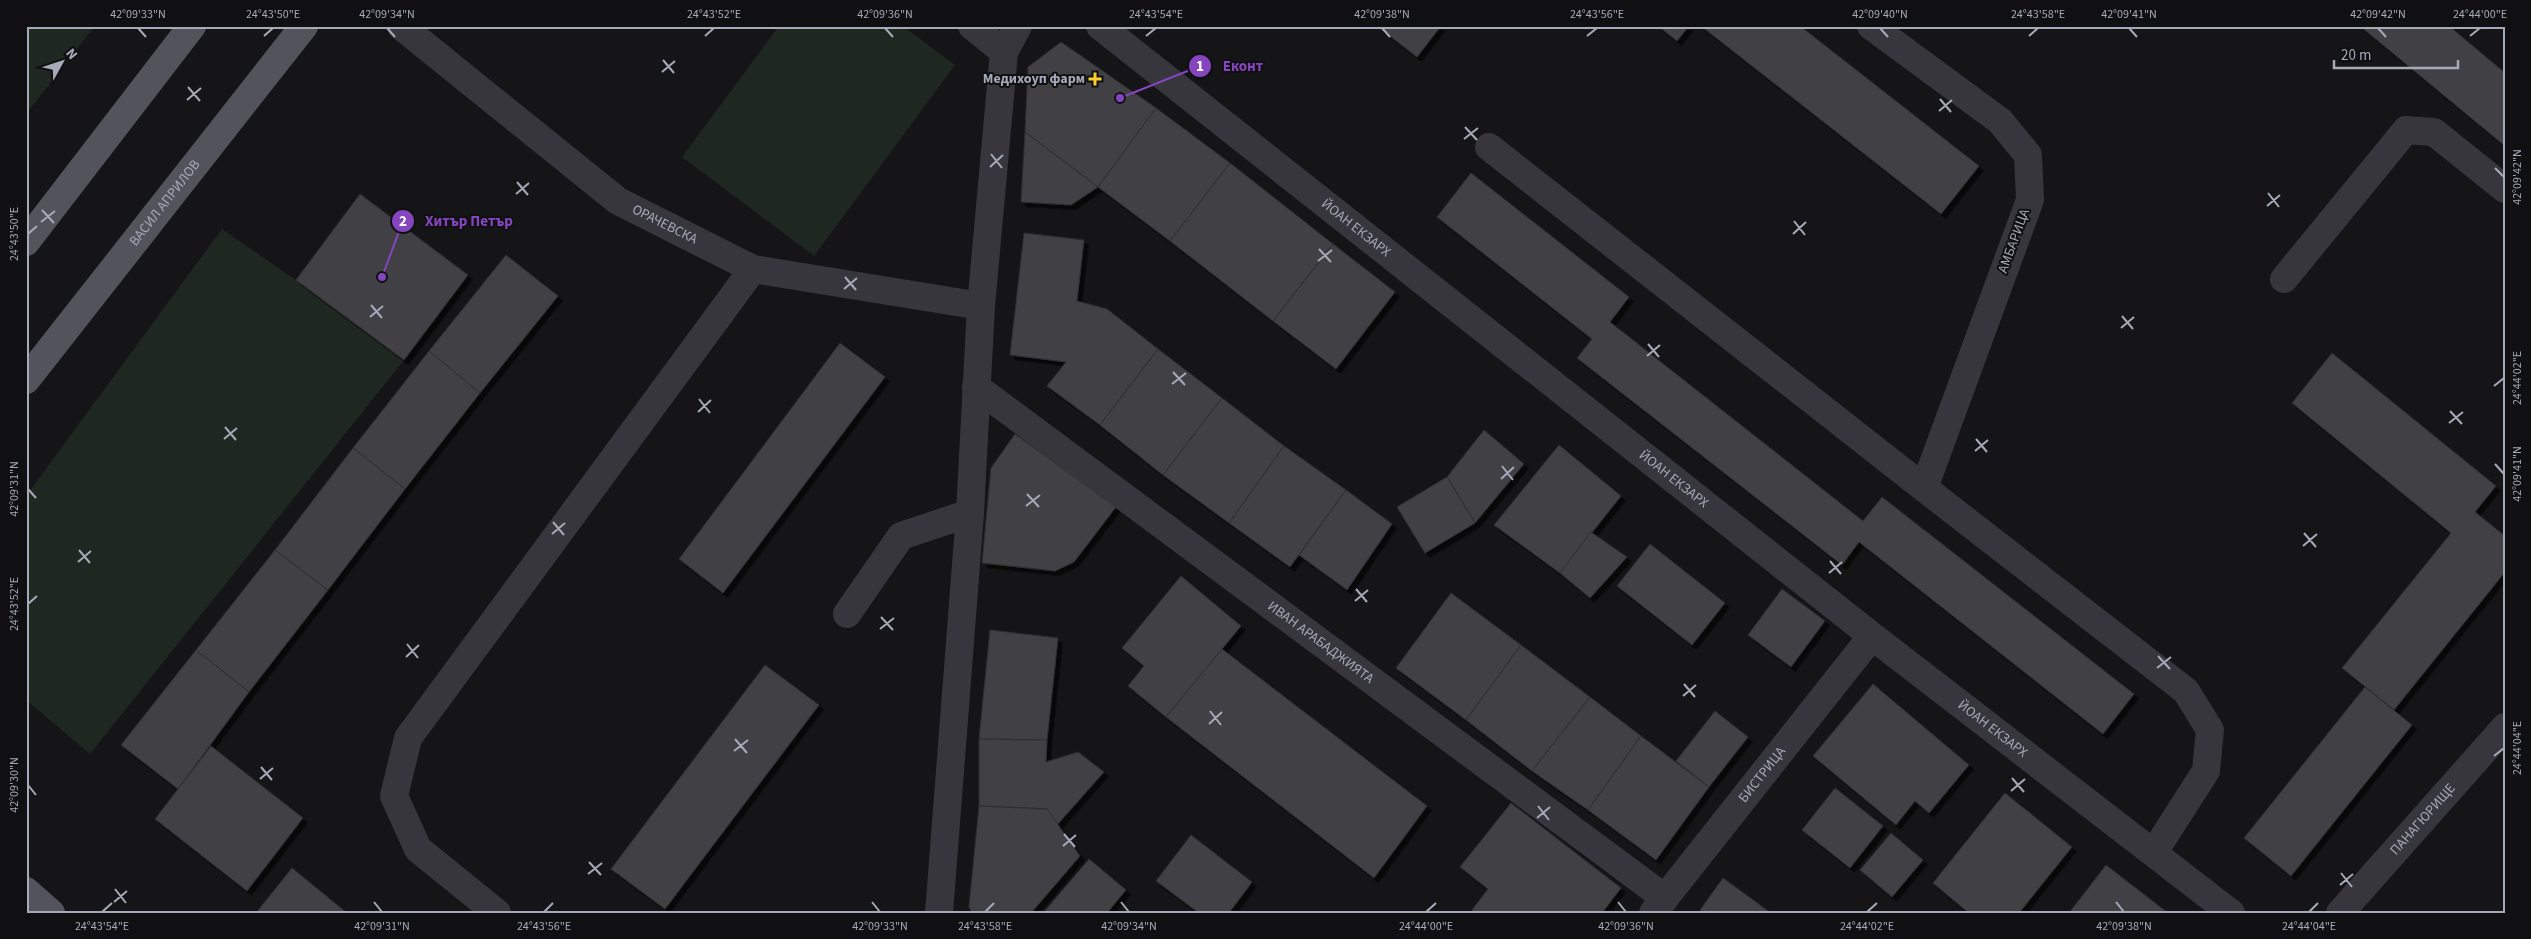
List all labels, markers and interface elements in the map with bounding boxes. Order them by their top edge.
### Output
text: 42°09'33"N [110,6,166,23]
text: 24°43'50"E [246,6,300,23]
text: 42°09'34"N [359,6,415,23]
text: 24°43'52"E [687,6,741,23]
text: 42°09'36"N [857,6,913,23]
text: 24°43'54"E [1129,6,1183,23]
text: 42°09'38"N [1354,6,1410,23]
text: 24°43'56"E [1570,6,1624,23]
text: 42°09'40"N [1852,6,1908,23]
text: 24°43'58"E [2011,6,2065,23]
text: 42°09'41"N [2101,6,2157,23]
text: 42°09'42"N [2350,6,2406,23]
text: 24°44'00"E [2453,6,2507,23]
north arrow [38,38,88,88]
scale bar [2334,38,2457,70]
text: N [61,44,82,64]
text: 20 m [2341,45,2371,66]
callout: Еконт [1188,51,1273,81]
text: 1 [1196,56,1204,77]
text: Еконт [1223,56,1263,77]
place label: Медихоуп фарм [983,69,1085,89]
marker: Медихоуп фарм [1089,73,1101,85]
text: 42°09'42"N [2509,149,2526,205]
street label: ВАСИЛ АПРИЛОВ [125,156,205,250]
street label: ЙОАН ЕКЗАРХ [1317,194,1395,262]
street label: ОРАЧЕВСКА [629,200,701,250]
callout: Хитър Петър [390,206,523,236]
street label: АМБАРИЦА [1993,206,2035,276]
text: 24°43'50"E [6,207,23,261]
text: 2 [399,211,407,232]
text: Хитър Петър [425,211,513,232]
text: 24°44'02"E [2509,351,2526,405]
street label: ЙОАН ЕКЗАРХ [1635,445,1713,513]
text: 42°09'41"N [2509,446,2526,502]
text: 42°09'31"N [6,461,23,517]
text: 24°43'52"E [6,577,23,631]
street label: ИВАН АРАБАДЖИЯТА [1263,596,1378,689]
street label: ЙОАН ЕКЗАРХ [1953,695,2032,762]
text: 24°44'04"E [2509,721,2526,775]
street label: БИСТРИЦА [1734,742,1791,807]
text: 42°09'30"N [6,757,23,813]
street label: ПАНАГЮРИЩЕ [2386,779,2460,860]
text: 24°43'54"E [75,918,129,935]
text: 42°09'31"N [354,918,410,935]
text: 24°43'56"E [517,918,571,935]
text: 42°09'33"N [852,918,908,935]
text: 24°43'58"E [958,918,1012,935]
text: 42°09'34"N [1101,918,1157,935]
text: 24°44'00"E [1399,918,1453,935]
text: 42°09'36"N [1598,918,1654,935]
text: 24°44'02"E [1840,918,1894,935]
text: 42°09'38"N [2096,918,2152,935]
text: 24°44'04"E [2282,918,2336,935]

